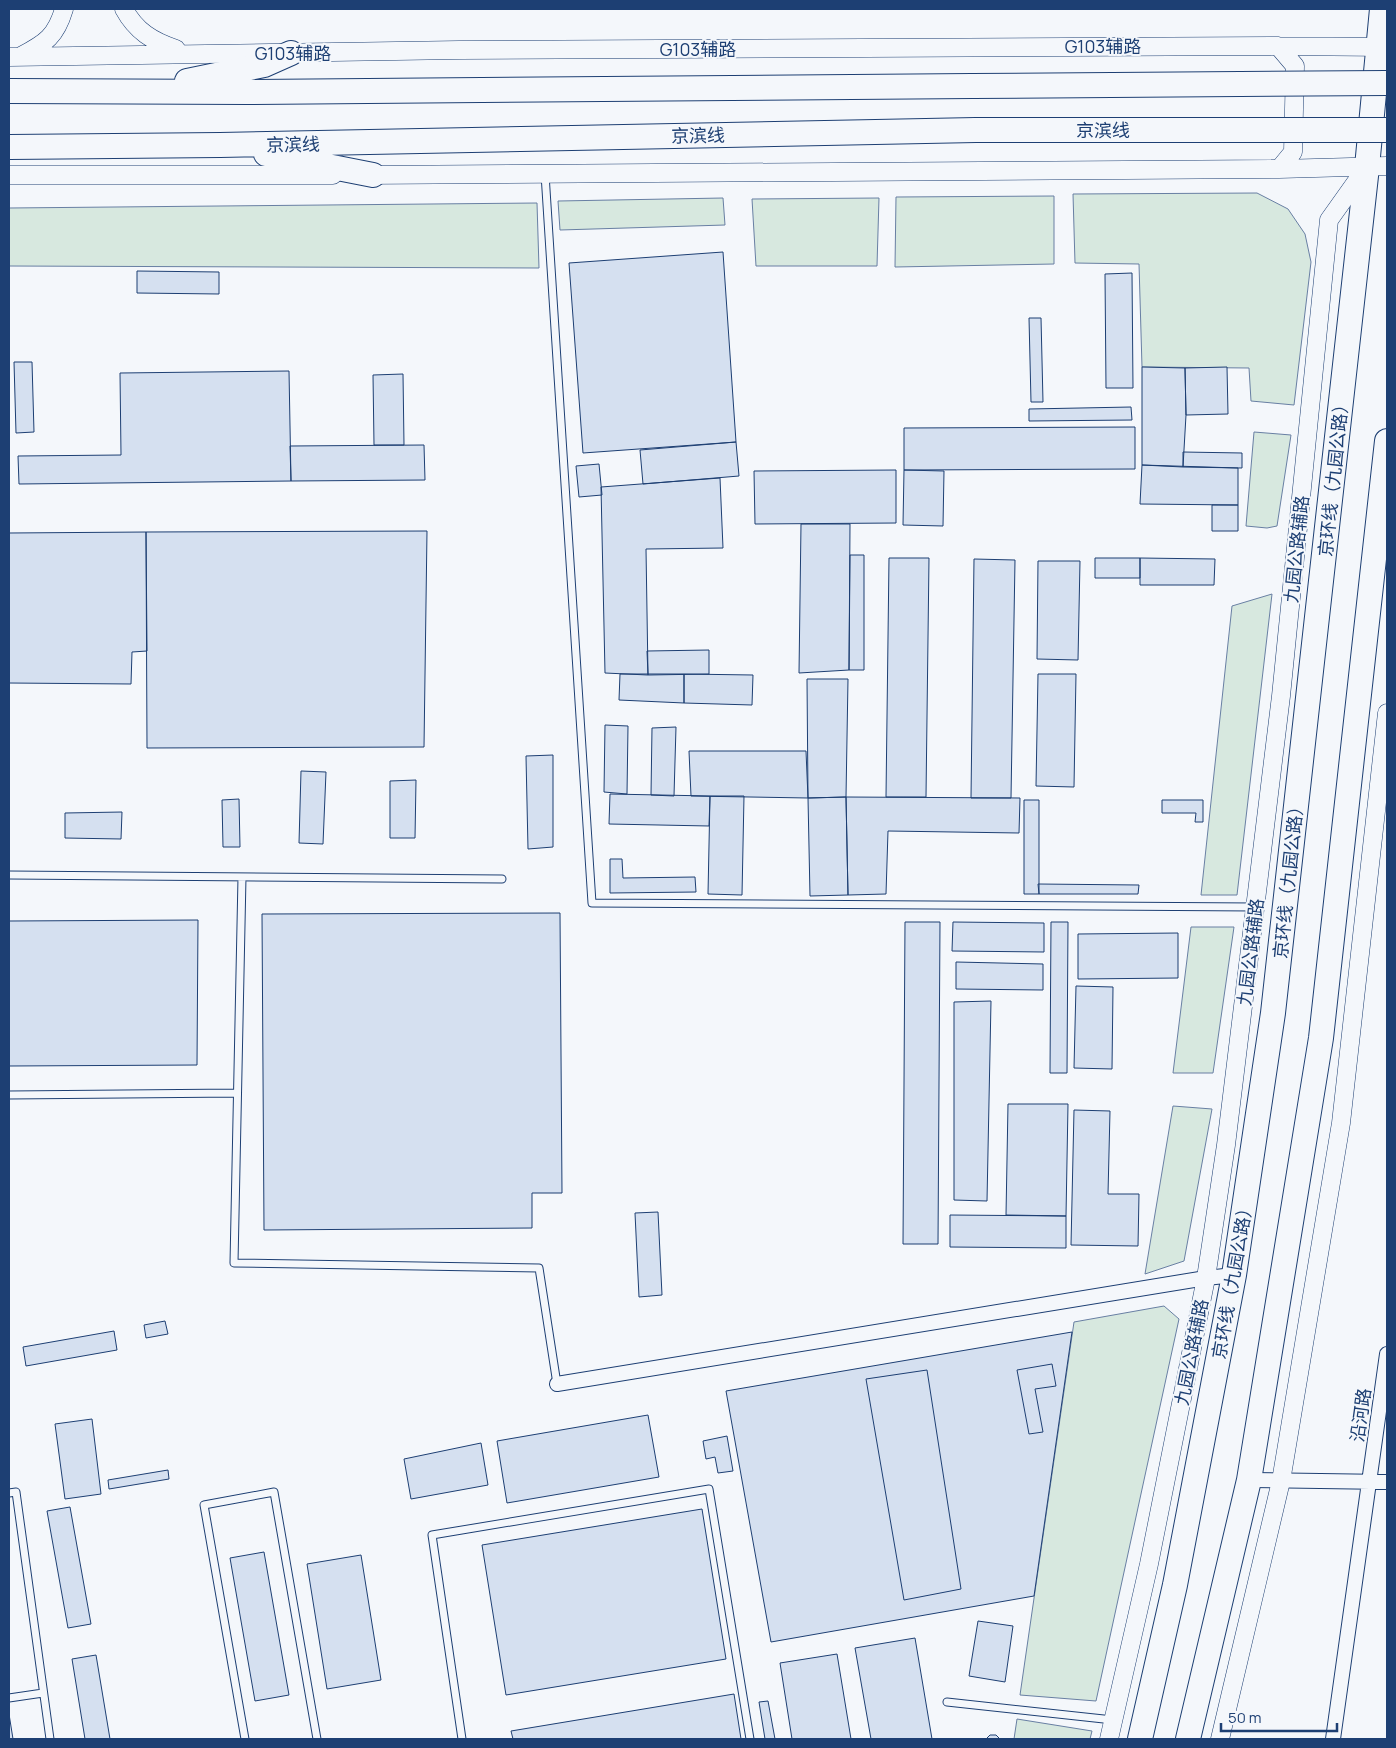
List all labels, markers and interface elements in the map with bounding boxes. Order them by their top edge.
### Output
street label: G103辅路 [1065,34,1141,58]
street label: G103辅路 [660,37,736,61]
street label: G103辅路 [255,41,331,65]
street label: 京滨线 [1076,118,1130,142]
street label: 京滨线 [671,123,725,147]
street label: 京滨线 [266,132,320,156]
street label: 京环线（九园公路） [1313,394,1353,558]
street label: 九园公路辅路 [1278,494,1314,604]
street label: 京环线（九园公路） [1268,796,1308,960]
street label: 九园公路辅路 [1232,897,1268,1007]
street label: 京环线（九园公路） [1206,1197,1258,1361]
street label: 九园公路辅路 [1169,1297,1213,1407]
street label: 沿河路 [1344,1387,1376,1443]
scale bar [1221,1700,1337,1732]
text: 50 m [1228,1707,1262,1728]

